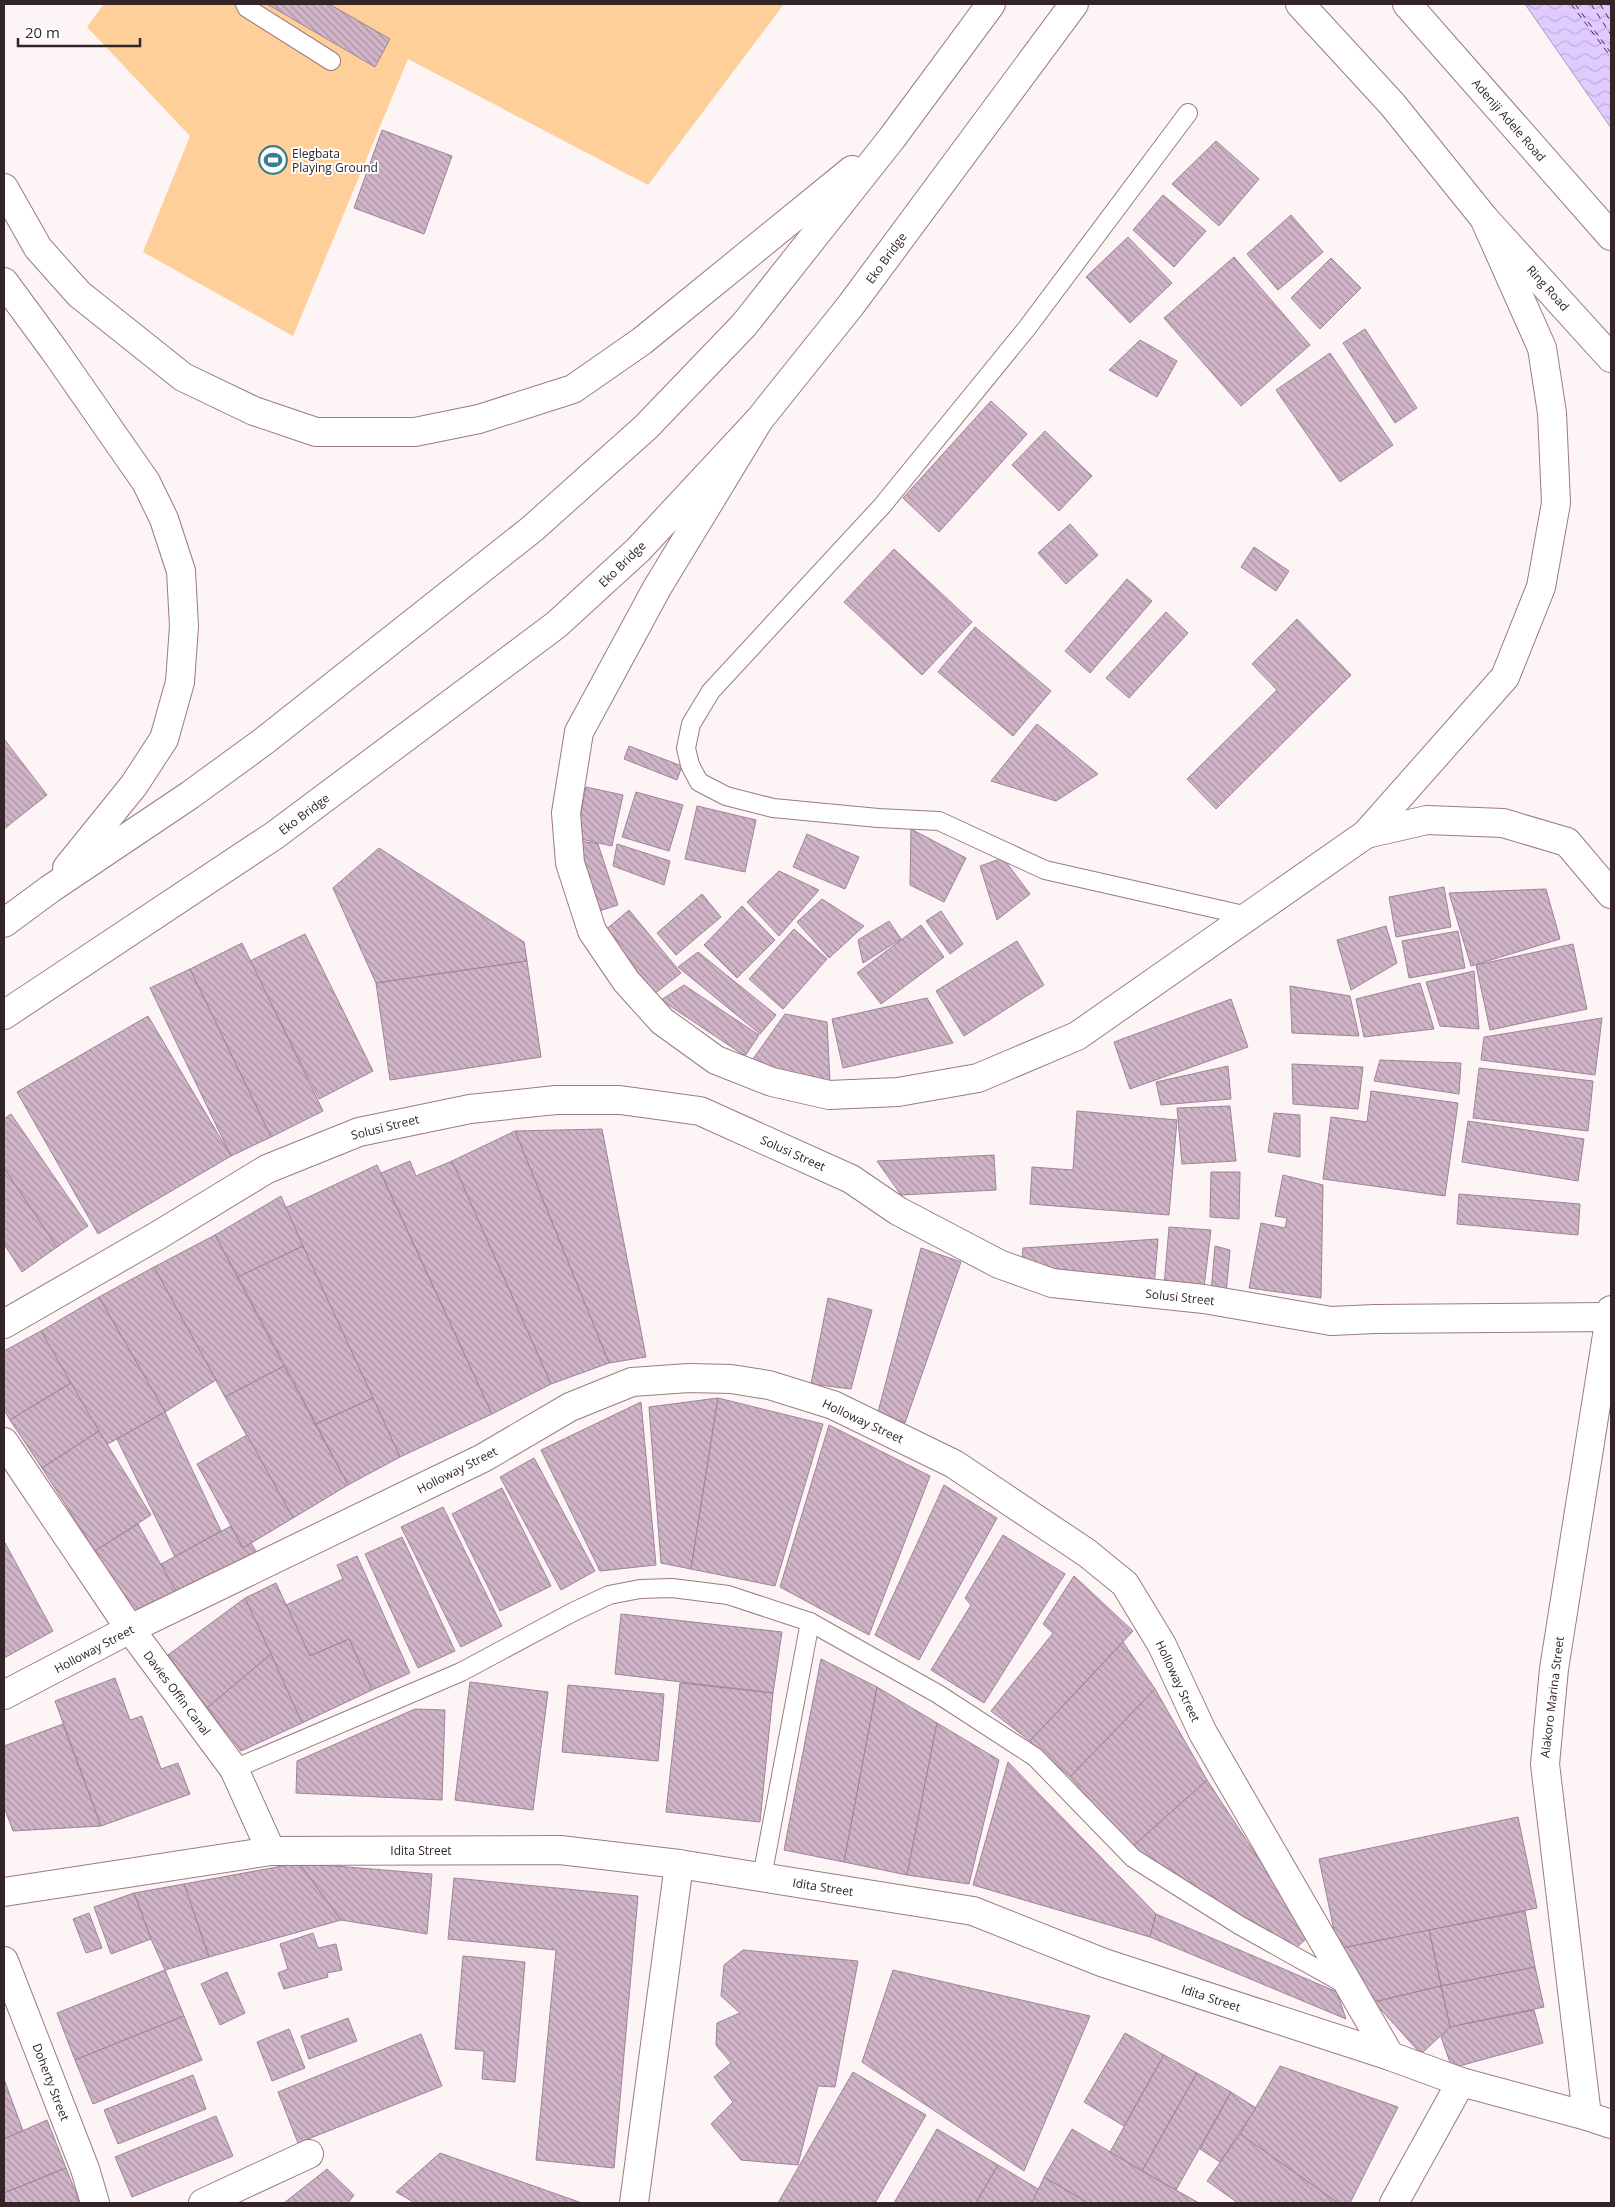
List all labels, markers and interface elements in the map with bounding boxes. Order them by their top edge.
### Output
scale bar [18,15,140,47]
text: 20 m [25,22,60,42]
street label: Adeniji Adele Road [1468,75,1550,165]
sports icon: Elegbata Playing Ground [258,145,288,175]
place label: Elegbata Playing Ground [292,145,378,176]
street label: Eko Bridge [862,229,911,287]
street label: Ring Road [1523,261,1573,315]
street label: Eko Bridge [595,537,650,591]
street label: Eko Bridge [275,789,333,839]
street label: Solusi Street [349,1110,421,1144]
street label: Solusi Street [758,1131,828,1175]
street label: Solusi Street [1145,1285,1215,1309]
street label: Holloway Street [820,1395,906,1447]
street label: Holloway Street [414,1442,500,1498]
street label: Holloway Street [51,1621,137,1677]
street label: Alakoro Marina Street [1536,1635,1568,1759]
street label: Holloway Street [1152,1638,1204,1724]
street label: Davies Offin Canal [139,1647,215,1739]
street label: Idita Street [390,1842,452,1859]
street label: Idita Street [791,1874,855,1900]
street label: Idita Street [1179,1980,1243,2016]
street label: Doherty Street [28,2041,74,2123]

